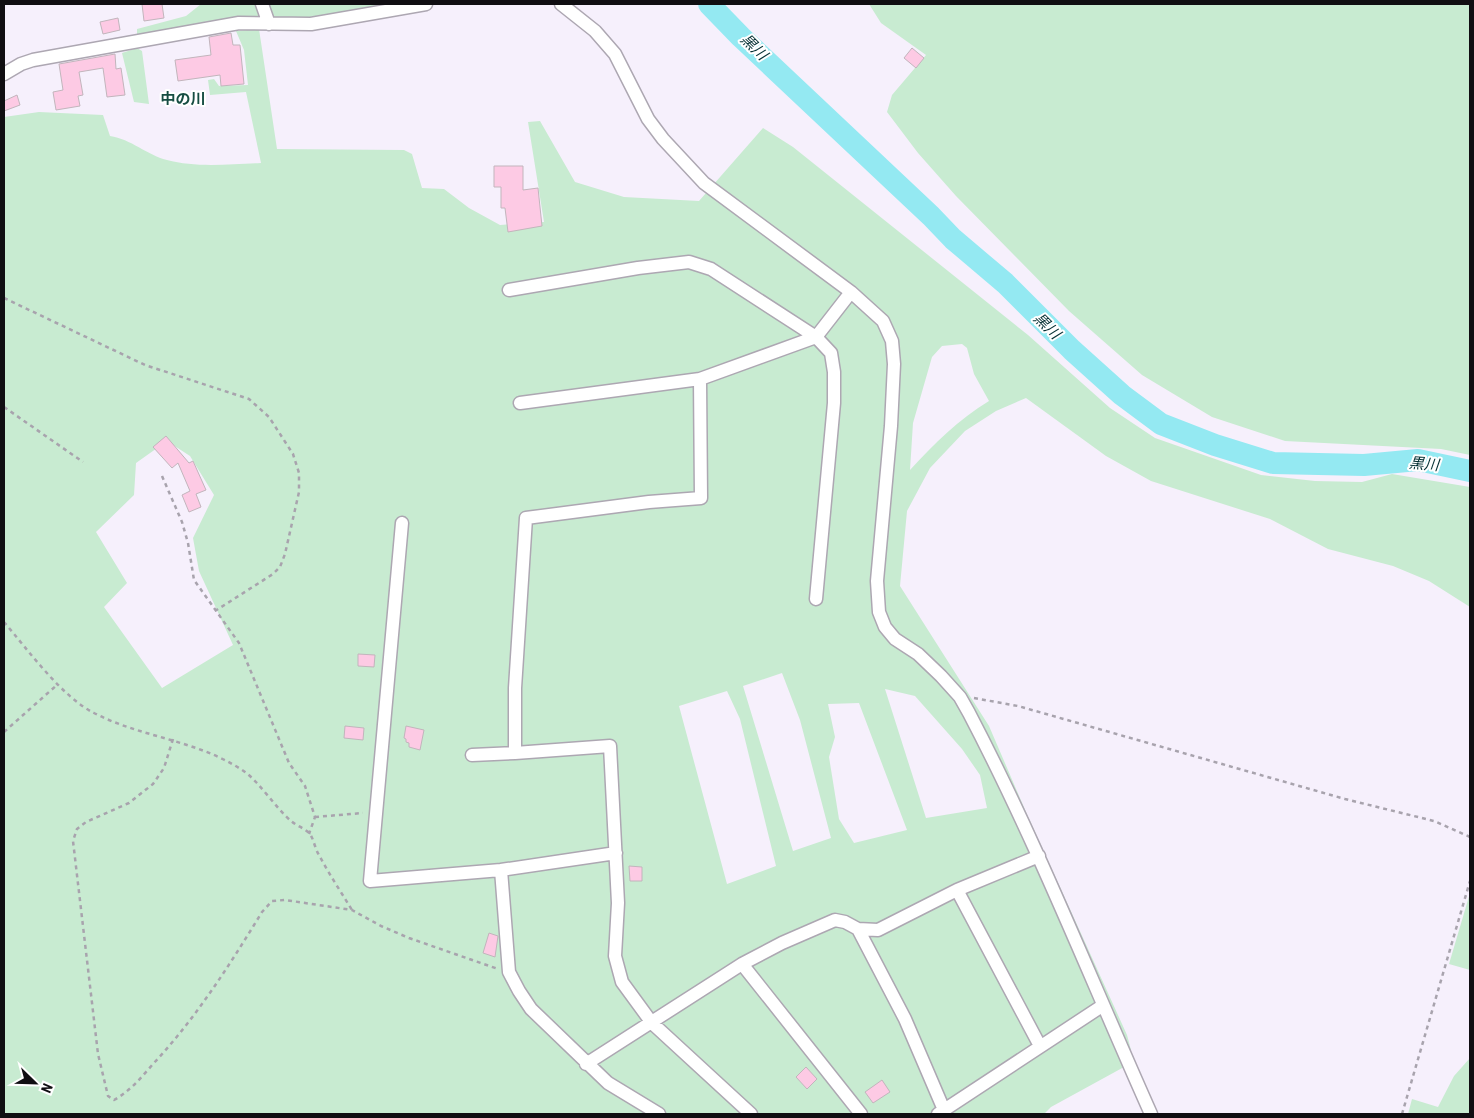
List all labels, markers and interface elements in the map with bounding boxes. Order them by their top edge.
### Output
water label: 黒川 [737,30,772,65]
district label: 中の川 [160,90,206,108]
water label: 黒川 [1030,309,1065,344]
water label: 黒川 [1408,454,1442,474]
north arrow [10,1058,60,1108]
text: N [38,1081,56,1095]

